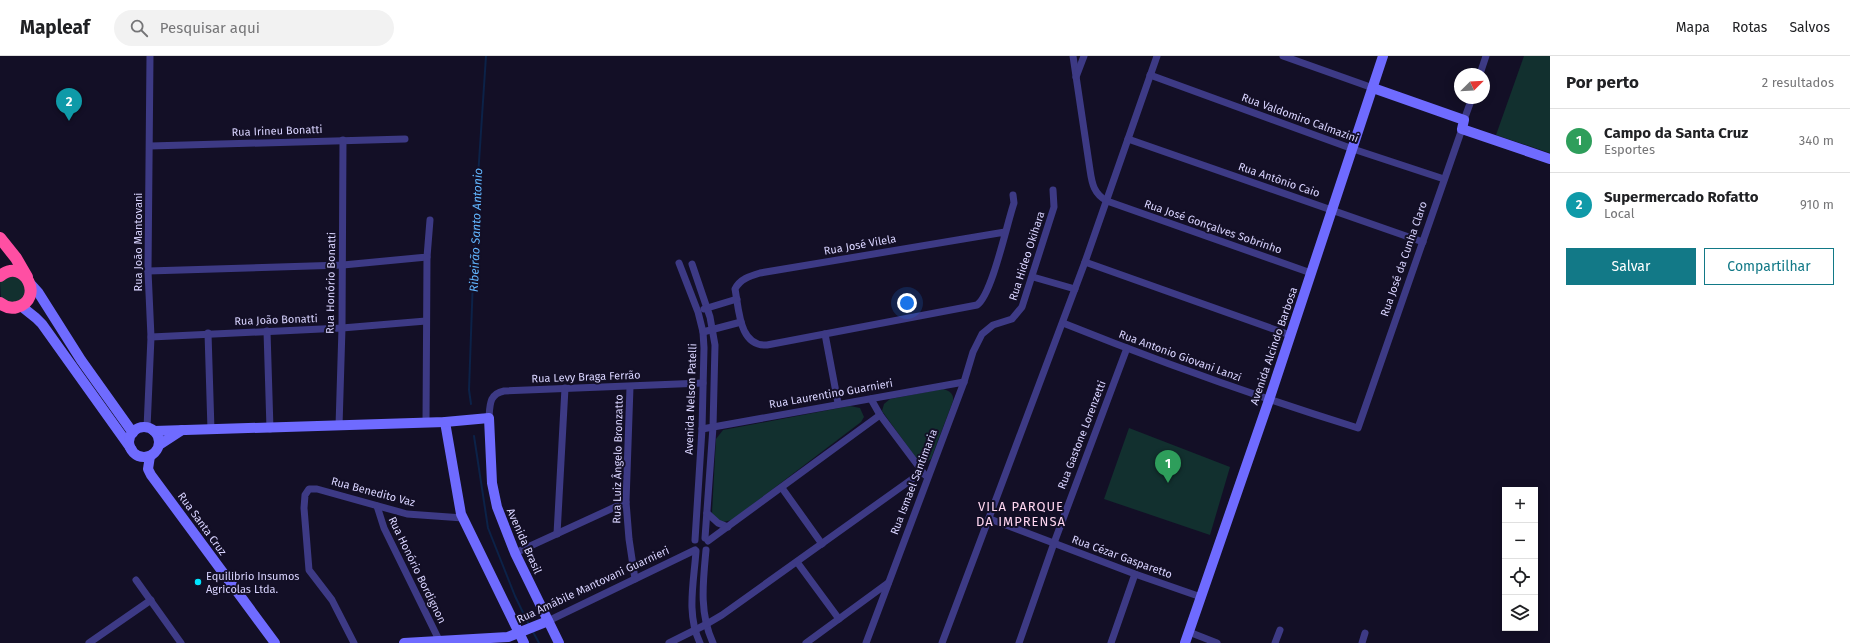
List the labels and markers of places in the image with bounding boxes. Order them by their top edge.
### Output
pin: 2 [56,88,82,121]
pin: 1 [1155,450,1181,483]
place label: Equilibrio Insumos Agricolas Ltda. [206,570,300,596]
marker: Equilibrio Insumos Agricolas Ltda. [193,577,203,587]

